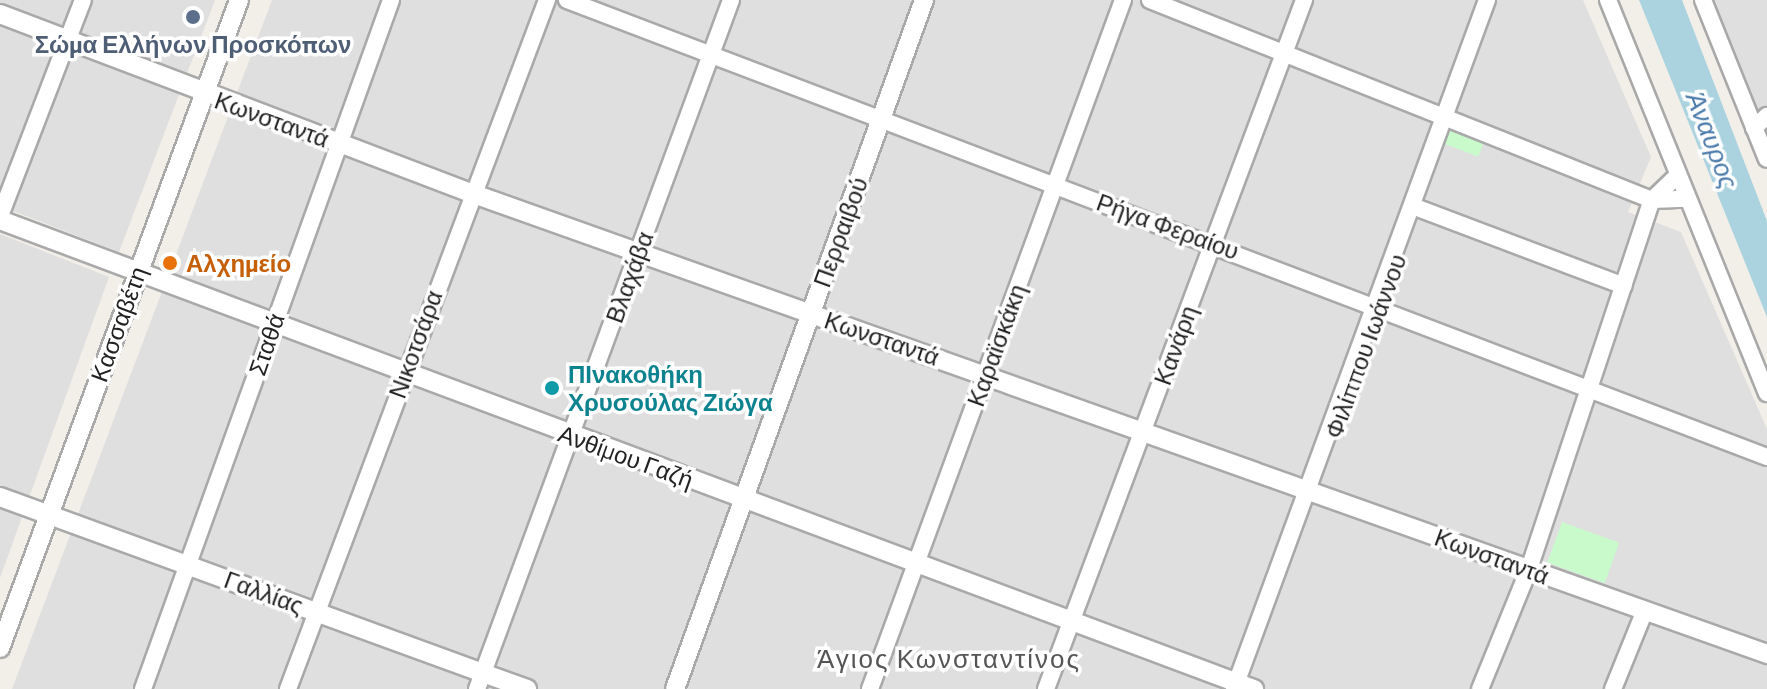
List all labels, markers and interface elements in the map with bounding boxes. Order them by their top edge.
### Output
marker: Σώμα Ελλήνων Προσκόπων [184,8,202,26]
place label: Σώμα Ελλήνων Προσκόπων [35,30,351,58]
street label: Κωνσταντά [211,85,333,153]
water label: Άναυρος [1680,87,1746,193]
street label: Περραιβού [807,173,873,291]
street label: Ρήγα Φεραίου [1093,187,1243,265]
street label: Βλαχάβα [599,227,659,327]
place label: Αλχημείο [186,249,291,277]
street label: Φιλίππου Ιωάννου [1318,250,1412,442]
marker: Αλχημείο [161,254,179,272]
street label: Κασσαβέτη [84,262,152,386]
street label: Καραϊσκάκη [961,280,1031,410]
street label: Νικοτσάρα [382,286,448,402]
street label: Κανάρη [1147,301,1203,389]
street label: Κωνσταντά [821,305,943,371]
street label: Σταθά [242,309,290,379]
place label: ΠΙνακοθήκη Χρυσούλας Ζιώγα [568,360,773,416]
marker: ΠΙνακοθήκη Χρυσούλας Ζιώγα [543,379,561,397]
street label: Ανθίμου Γαζή [555,418,697,494]
street label: Κωνσταντά [1431,522,1553,590]
street label: Γαλλίας [221,564,307,620]
district label: Άγιος Κωνσταντίνος [817,642,1081,674]

